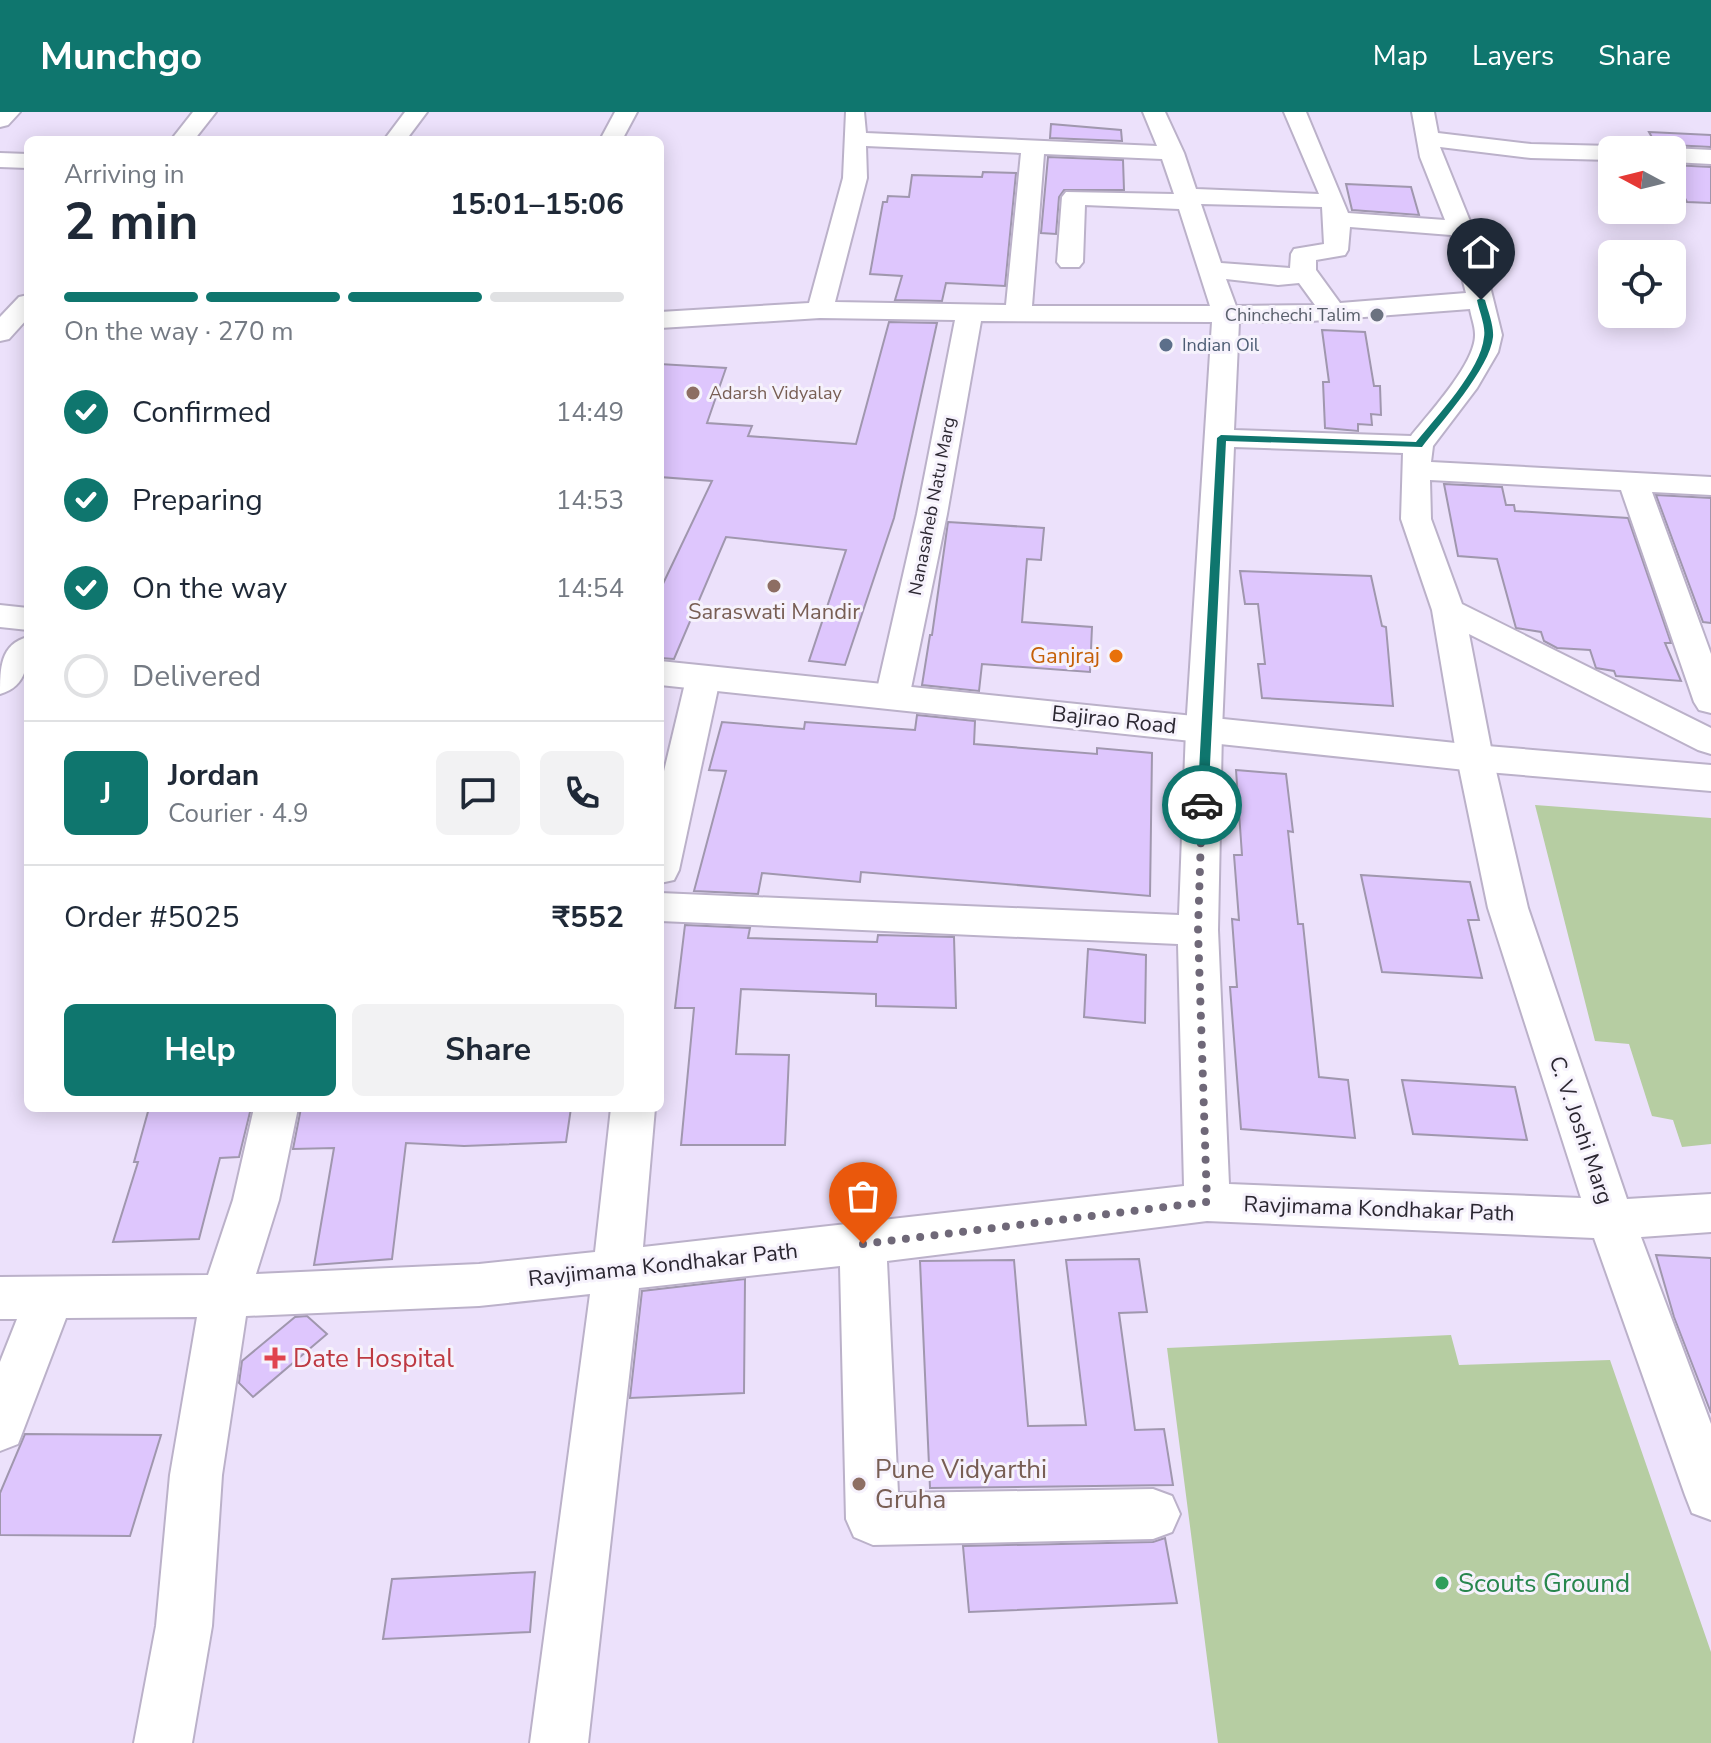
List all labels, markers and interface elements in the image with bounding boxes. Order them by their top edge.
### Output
text: Munchgo [40,31,202,82]
text: Map [1373,37,1428,75]
text: Layers [1472,37,1554,75]
text: Share [1598,37,1671,75]
north arrow [1598,136,1686,224]
map controls [1598,136,1686,328]
text: Arriving in [64,157,185,192]
text: 15:01–15:06 [450,184,624,225]
text: 2 min [64,186,199,257]
pin [1447,218,1515,300]
icon: home [1459,230,1503,274]
button: locate [1598,240,1686,328]
place label: Chinchechi Talim [1225,303,1361,327]
marker: Chinchechi Talim [1368,306,1386,324]
text: On the way · 270 m [64,314,293,349]
place label: Indian Oil [1182,333,1260,357]
marker: Indian Oil [1157,336,1175,354]
place label: Adarsh Vidyalay [709,381,842,405]
marker: Adarsh Vidyalay [684,384,702,402]
icon: check [64,390,108,434]
text: Confirmed [132,392,272,433]
text: 14:49 [556,395,624,430]
street label: Nanasaheb Natu Marg [903,415,961,597]
icon: check [64,478,108,522]
text: Preparing [132,480,263,521]
text: 14:53 [556,483,624,518]
icon: check [64,566,108,610]
text: On the way [132,568,287,609]
text: 14:54 [556,571,624,606]
marker: Saraswati Mandir [765,577,783,595]
place label: Saraswati Mandir [688,597,860,627]
place label: Ganjraj [1030,641,1100,671]
marker: Ganjraj [1107,647,1125,665]
text: Delivered [132,656,261,697]
street label: Bajirao Road [1050,699,1178,741]
button: chat [436,751,520,835]
button: phone [540,751,624,835]
text: Jordan [168,755,259,796]
courier [1162,765,1242,845]
text: J [101,773,111,814]
icon: car [1180,783,1224,827]
text: Courier · 4.9 [168,796,309,831]
text: Order #5025 [64,897,239,938]
text: ₹552 [552,897,624,938]
button: Help [64,1004,336,1096]
button: Share [352,1004,624,1096]
street label: C. V. Joshi Marg [1542,1052,1620,1208]
pin [829,1162,897,1244]
icon: bag [841,1174,885,1218]
street label: Ravjimama Kondhakar Path [1243,1189,1515,1229]
street label: Ravjimama Kondhakar Path [527,1236,799,1294]
place label: Date Hospital [293,1341,454,1376]
marker: Date Hospital [264,1347,286,1369]
place label: Pune Vidyarthi Gruha [875,1452,1047,1517]
marker: Pune Vidyarthi Gruha [850,1475,868,1493]
place label: Scouts Ground [1458,1566,1630,1601]
marker: Scouts Ground [1433,1574,1451,1592]

